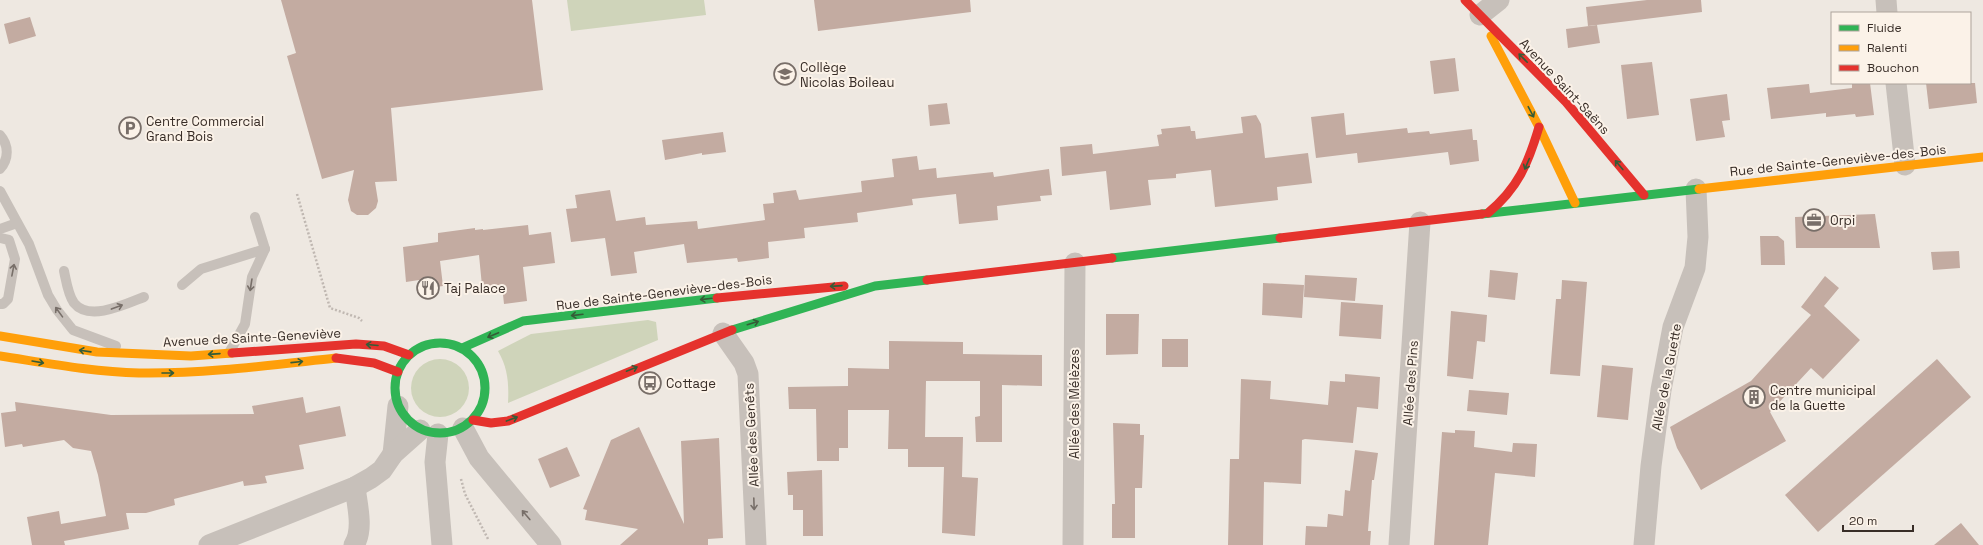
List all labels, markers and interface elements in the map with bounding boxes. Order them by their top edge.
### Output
legend [1831,12,1971,84]
text: Fluide [1867,20,1902,36]
street label: Avenue Saint-Saëns [1516,35,1614,138]
text: Ralenti [1867,40,1907,56]
one-way arrow [1518,53,1528,63]
place label: Collège Nicolas Boileau [800,59,894,91]
text: Bouchon [1867,60,1919,76]
school or university icon: Collège Nicolas Boileau [772,61,798,87]
one-way arrow [1527,106,1535,118]
place label: Centre Commercial Grand Bois [146,113,264,145]
parking icon: Centre Commercial Grand Bois [117,115,143,141]
street label: Rue de Sainte-Geneviève-des-Bois [1729,141,1947,180]
one-way arrow [1523,158,1530,170]
one-way arrow [1615,160,1624,170]
office icon: Orpi [1801,207,1827,233]
place label: Orpi [1830,212,1855,229]
one-way arrow [10,264,18,277]
street label: Rue de Sainte-Geneviève-des-Bois [555,271,773,314]
restaurant icon: Taj Palace [415,275,441,301]
one-way arrow [247,279,255,292]
place label: Taj Palace [444,280,506,297]
one-way arrow [830,283,843,290]
one-way arrow [700,295,713,303]
one-way arrow [111,303,124,310]
one-way arrow [55,306,63,317]
one-way arrow [571,311,584,319]
one-way arrow [747,319,760,326]
street label: Allée de la Guette [1648,322,1685,432]
street label: Avenue de Sainte-Geneviève [163,324,341,351]
one-way arrow [487,332,499,339]
street label: Allée des Pins [1399,340,1422,426]
one-way arrow [366,341,379,348]
one-way arrow [78,347,91,355]
street label: Allée des Mélèzes [1066,349,1083,459]
one-way arrow [208,351,221,358]
one-way arrow [32,358,45,366]
one-way arrow [290,359,303,366]
one-way arrow [625,365,637,373]
one-way arrow [161,369,174,377]
bus stop icon: Cottage [637,370,663,396]
place label: Cottage [666,375,716,392]
street label: Allée des Genêts [740,382,763,487]
place label: Centre municipal de la Guette [1770,382,1876,414]
building icon: Centre municipal de la Guette [1741,384,1767,410]
one-way arrow [505,414,517,422]
one-way arrow [750,497,758,510]
scale bar [1843,507,1913,533]
one-way arrow [522,510,531,520]
text: 20 m [1849,513,1877,529]

